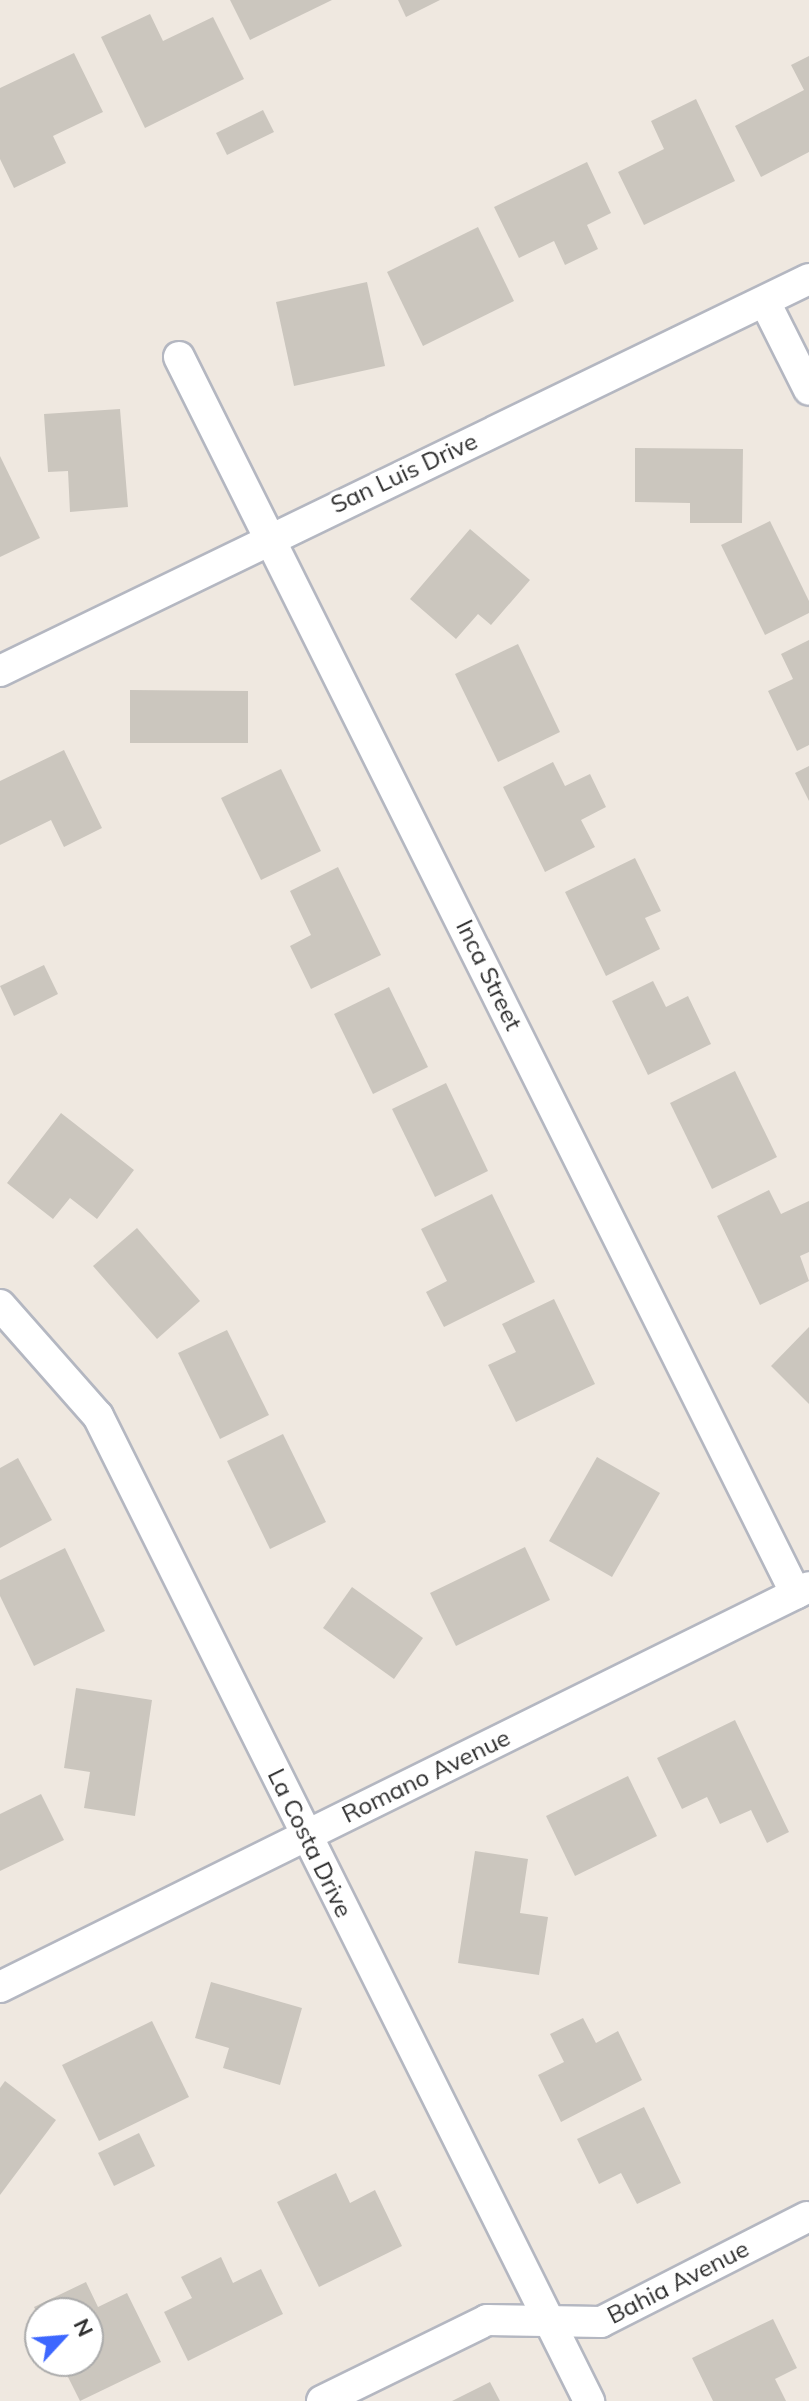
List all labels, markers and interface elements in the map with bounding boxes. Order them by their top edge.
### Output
street label: San Luis Drive [326,427,482,519]
street label: Inca Street [450,915,528,1035]
street label: Romano Avenue [337,1723,515,1829]
street label: La Costa Drive [262,1764,358,1922]
street label: Bahia Avenue [603,2234,753,2330]
north arrow [24,2297,104,2377]
text: N [68,2314,100,2341]

